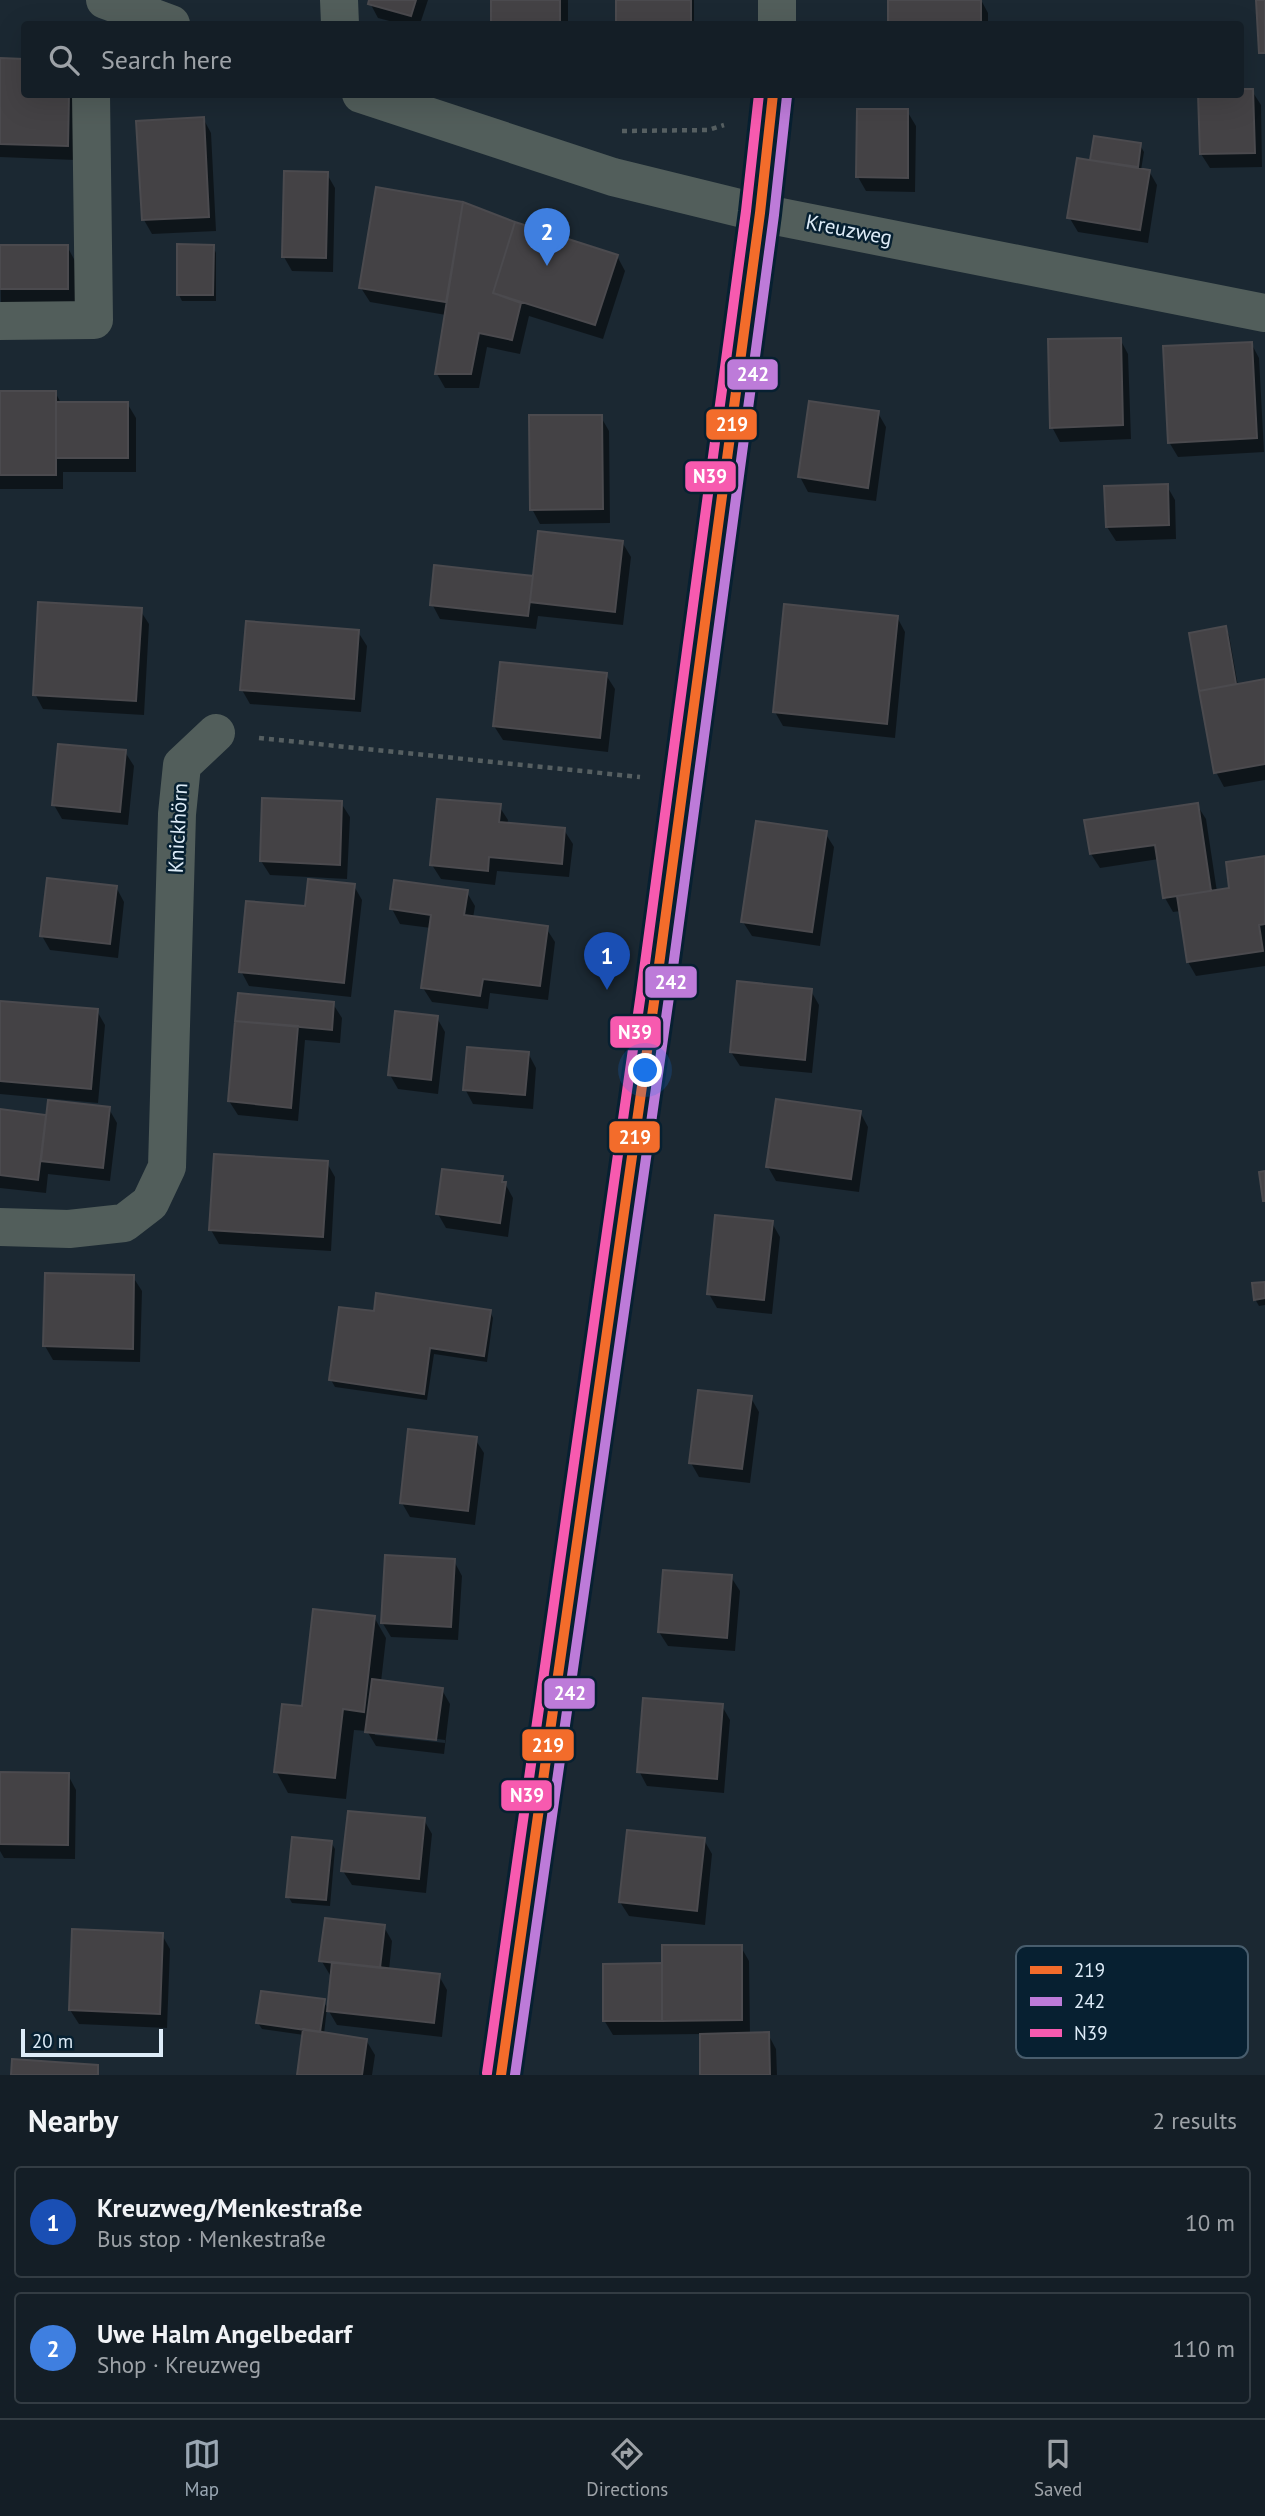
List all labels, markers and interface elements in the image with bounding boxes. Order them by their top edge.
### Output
search box [21,21,1244,98]
icon: search [45,41,83,79]
text: Search here [101,43,232,76]
pin: 2 [524,208,570,266]
street label: Kreuzweg [803,208,895,251]
line badge: 242 [726,358,779,391]
text: 242 [737,362,769,386]
line badge: 219 [705,408,758,441]
text: 219 [716,412,748,436]
line badge: N39 [684,460,737,493]
text: N39 [693,464,727,488]
street label: Knickhörn [162,782,193,874]
pin: 1 [584,932,630,990]
line badge: 242 [644,965,698,999]
text: 242 [655,970,687,994]
line badge: N39 [609,1015,662,1049]
text: N39 [618,1020,652,1044]
your location [628,1053,662,1087]
line badge: 219 [608,1120,661,1154]
text: 219 [619,1125,651,1149]
line badge: 242 [543,1677,596,1710]
text: 242 [554,1681,586,1705]
line badge: 219 [521,1728,575,1762]
text: 219 [532,1733,564,1757]
line badge: N39 [500,1779,553,1812]
text: N39 [510,1783,544,1807]
legend [1016,1946,1248,2058]
text: 219 [1074,1958,1105,1982]
text: 242 [1074,1989,1105,2013]
text: N39 [1074,2021,1108,2045]
scale bar [21,2026,163,2058]
text: 20 m [32,2029,73,2053]
text: Nearby [28,2101,118,2140]
text: 2 results [1153,2106,1237,2135]
text: Kreuzweg/Menkestraße [97,2191,362,2224]
text: 1 [46,2208,60,2237]
text: 10 m [1185,2208,1235,2237]
text: Bus stop · Menkestraße [97,2224,326,2253]
text: Uwe Halm Angelbedarf [97,2317,352,2350]
text: 2 [46,2334,60,2363]
text: 110 m [1173,2334,1235,2363]
text: Shop · Kreuzweg [97,2350,261,2379]
tab: Map [183,2435,221,2501]
tab: Directions [586,2435,668,2501]
tab: Saved [1034,2435,1082,2501]

